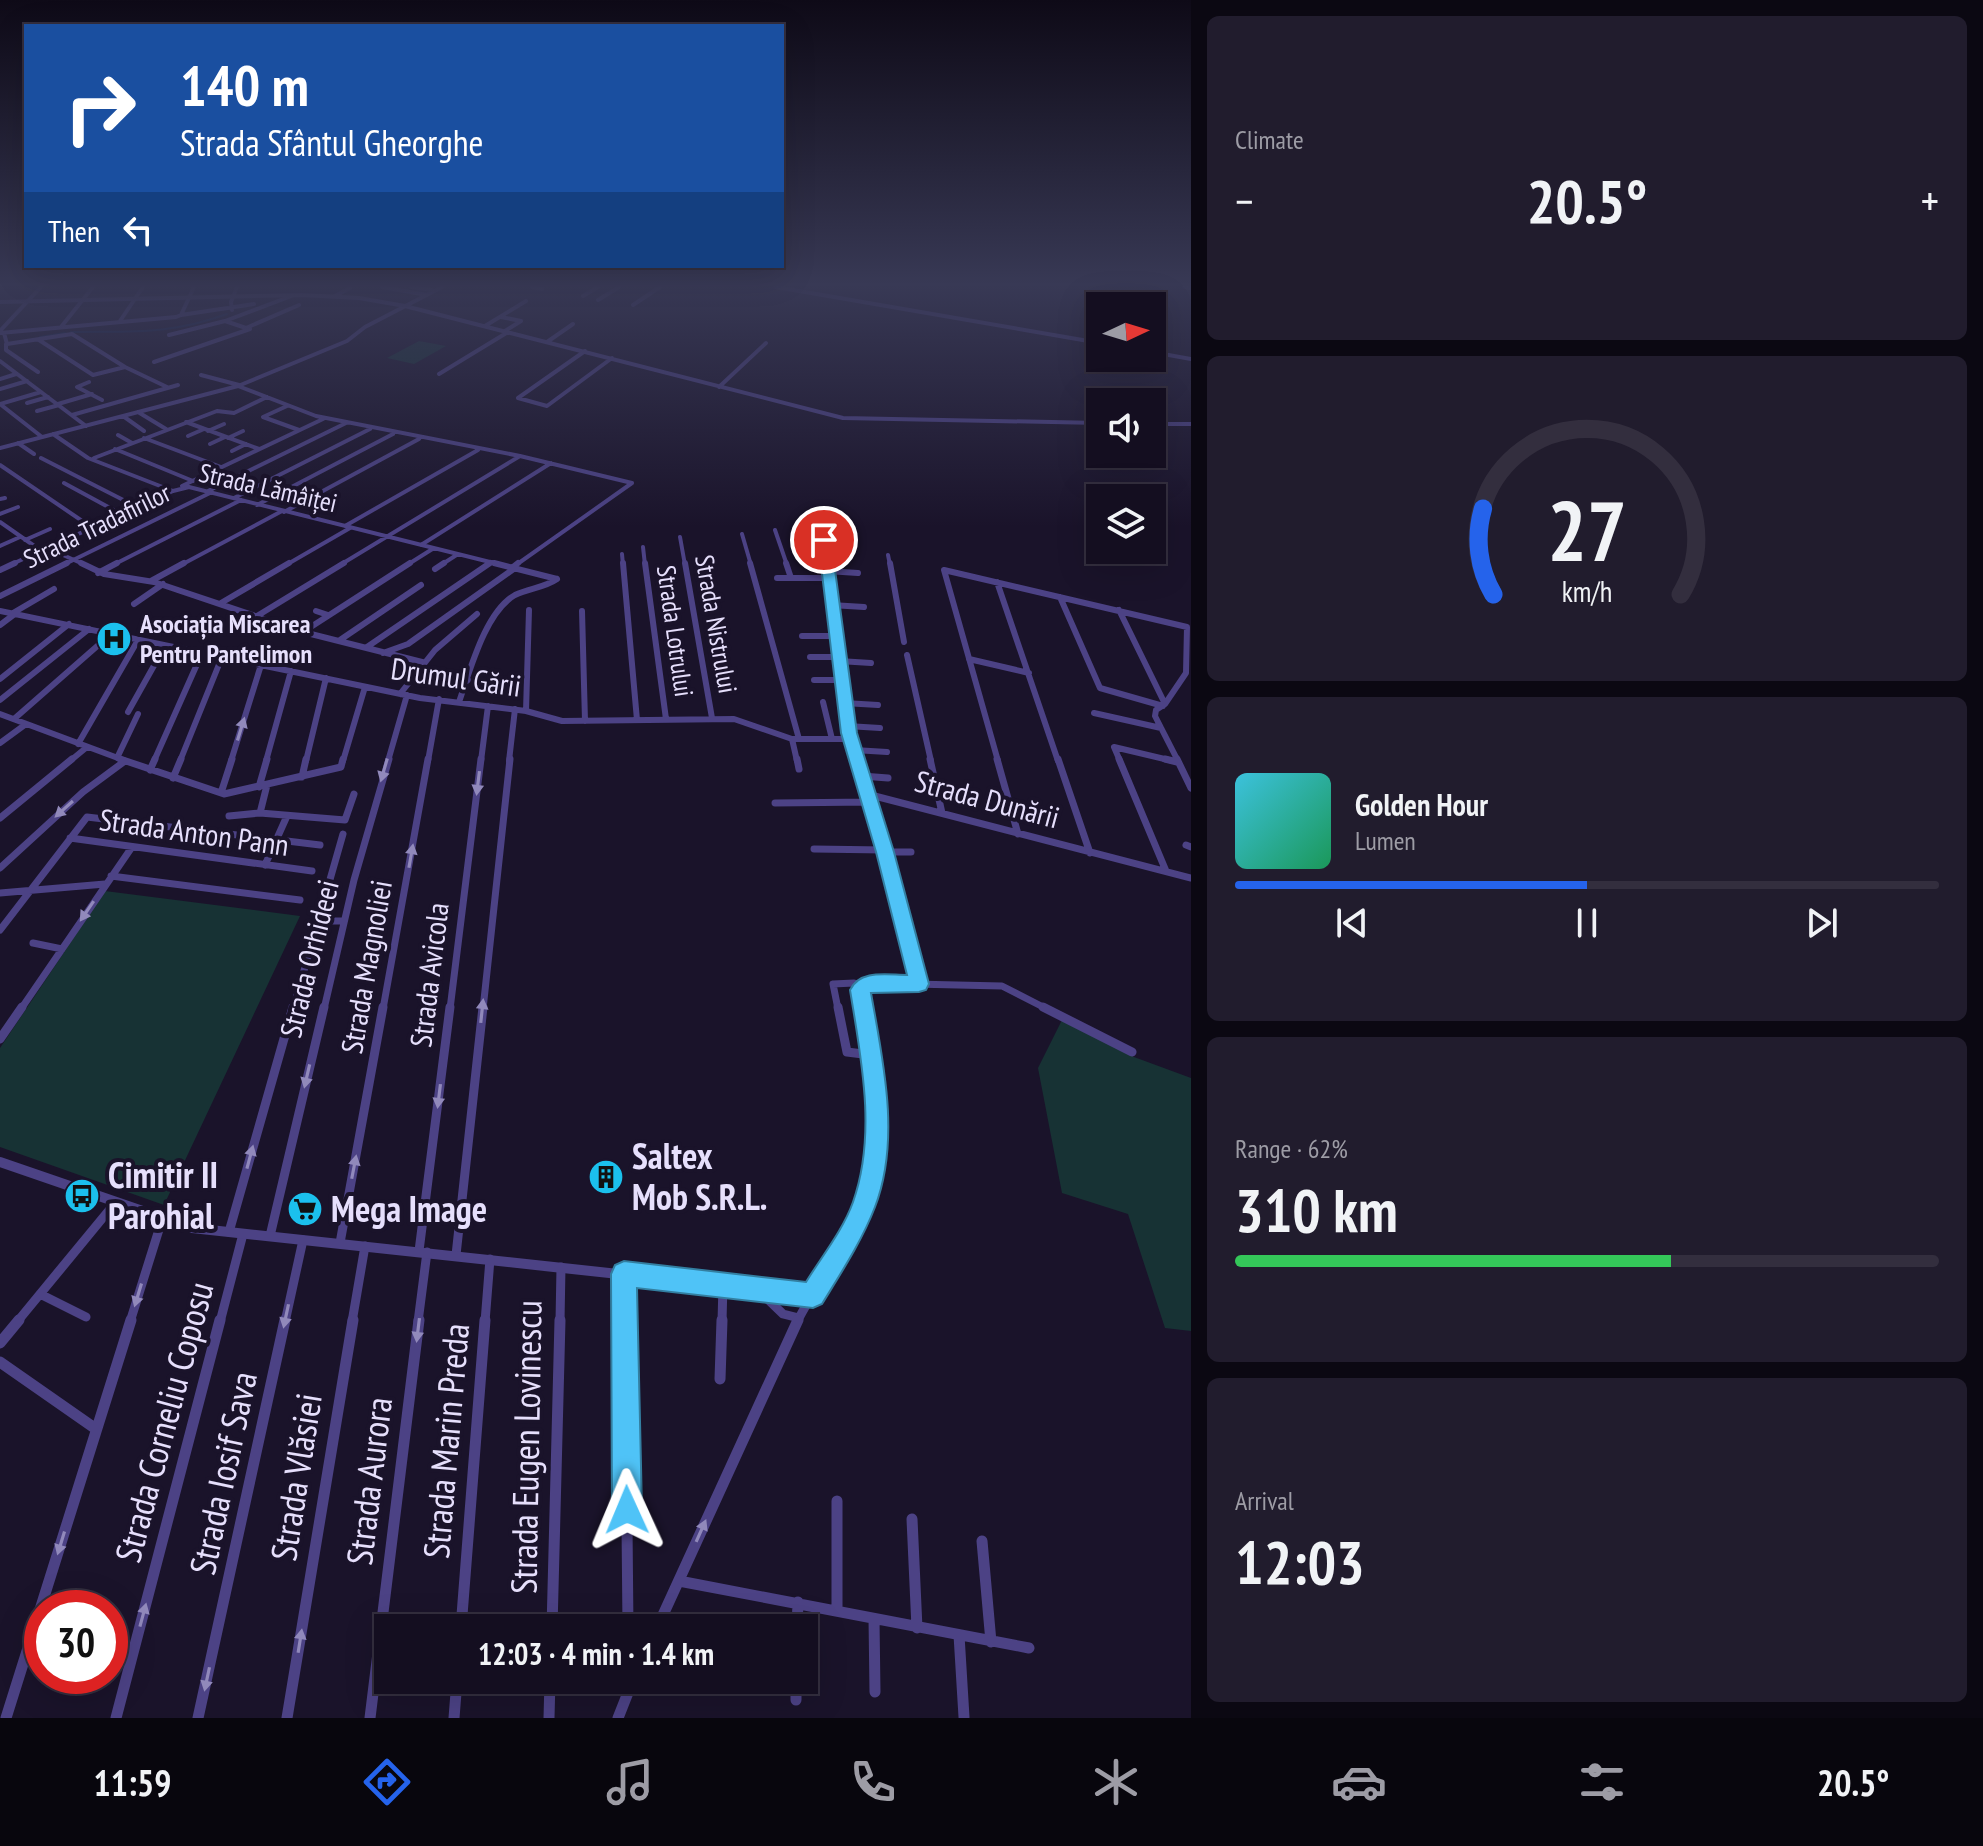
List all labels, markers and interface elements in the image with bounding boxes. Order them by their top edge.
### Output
text: 140 m [180,49,309,121]
icon: right [48,56,152,160]
text: Strada Sfântul Gheorghe [180,119,483,166]
text: Climate [1235,123,1304,156]
text: 20.5° [1527,162,1647,240]
text: − [1235,172,1253,229]
text: + [1921,172,1939,229]
icon: left [116,208,160,252]
text: Then [48,211,100,250]
north arrow [1086,292,1166,372]
map controls [1086,292,1166,564]
button: sound [1086,388,1166,468]
street label: Strada Lămâiței [196,456,340,519]
text: 27 [1547,475,1627,583]
street label: Strada Tradafirilor [18,476,176,575]
button: layers [1086,484,1166,564]
pin [790,506,858,574]
icon: arrive [802,518,846,562]
street label: Strada Nistrului [688,552,745,696]
street label: Strada Lotrului [650,563,701,699]
text: km/h [1562,573,1612,610]
place label: Asociația Miscarea Pentru Pantelimon [139,607,312,670]
hospital icon: Asociația Miscarea Pentru Pantelimon [95,620,133,658]
street label: Drumul Gării [389,648,524,705]
one-way arrow [235,717,248,741]
one-way arrow [377,757,389,782]
street label: Strada Dunării [911,761,1064,837]
one-way arrow [472,771,485,796]
text: Golden Hour [1355,785,1488,824]
street label: Strada Anton Pann [97,799,291,864]
one-way arrow [54,800,73,818]
text: Lumen [1355,824,1416,857]
one-way arrow [406,843,418,868]
street label: Strada Orhideei [270,876,347,1042]
street label: Strada Magnoliei [331,877,400,1056]
one-way arrow [80,900,95,922]
street label: Strada Avicola [400,900,457,1049]
icon: previous [1330,901,1374,945]
icon: pause [1565,901,1609,945]
icon: next [1800,901,1844,945]
one-way arrow [475,998,488,1023]
one-way arrow [300,1064,313,1089]
one-way arrow [432,1084,445,1109]
place label: Saltex Mob S.R.L. [632,1132,767,1220]
text: Range · 62% [1235,1132,1348,1165]
one-way arrow [244,1145,257,1169]
place label: Cimitir II Parohial [108,1151,218,1239]
one-way arrow [348,1154,360,1179]
building icon: Saltex Mob S.R.L. [587,1158,625,1196]
text: 310 km [1235,1171,1398,1249]
bus stop icon: Cimitir II Parohial [63,1177,101,1215]
place label: Mega Image [331,1185,487,1232]
supermarket icon: Mega Image [286,1190,324,1228]
street label: Strada Corneliu Coposu [104,1277,224,1567]
one-way arrow [132,1283,144,1307]
street label: Strada Eugen Lovinescu [499,1300,552,1594]
one-way arrow [279,1304,292,1329]
one-way arrow [411,1318,424,1343]
street label: Strada Marin Preda [412,1322,479,1560]
street label: Strada Iosif Sava [178,1367,267,1579]
street label: Strada Vlăsiei [259,1390,332,1564]
street label: Strada Aurora [335,1394,402,1567]
position arrow [585,1468,669,1552]
text: Arrival [1235,1484,1294,1517]
one-way arrow [694,1520,708,1543]
text: 12:03 [1235,1523,1365,1601]
one-way arrow [54,1531,67,1555]
speed limit sign: 30 [24,1590,128,1694]
one-way arrow [137,1603,149,1628]
one-way arrow [294,1628,306,1653]
text: 12:03 · 4 min · 1.4 km [478,1634,714,1673]
one-way arrow [200,1667,213,1692]
icon: directions [359,1754,415,1810]
icon: music [602,1754,658,1810]
icon: phone [845,1754,901,1810]
icon: climate [1088,1754,1144,1810]
icon: car [1331,1754,1387,1810]
icon: filters [1574,1754,1630,1810]
text: 11:59 [94,1759,171,1806]
text: 20.5° [1817,1759,1889,1806]

